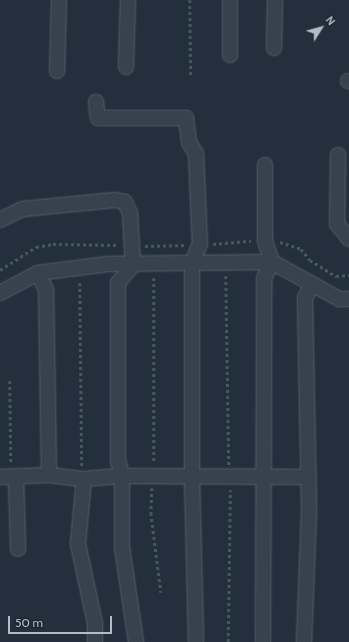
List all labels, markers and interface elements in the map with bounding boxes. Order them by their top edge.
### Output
north arrow [301,8,341,48]
text: N [323,13,339,28]
scale bar [10,608,114,634]
text: 50 m [15,615,43,630]

